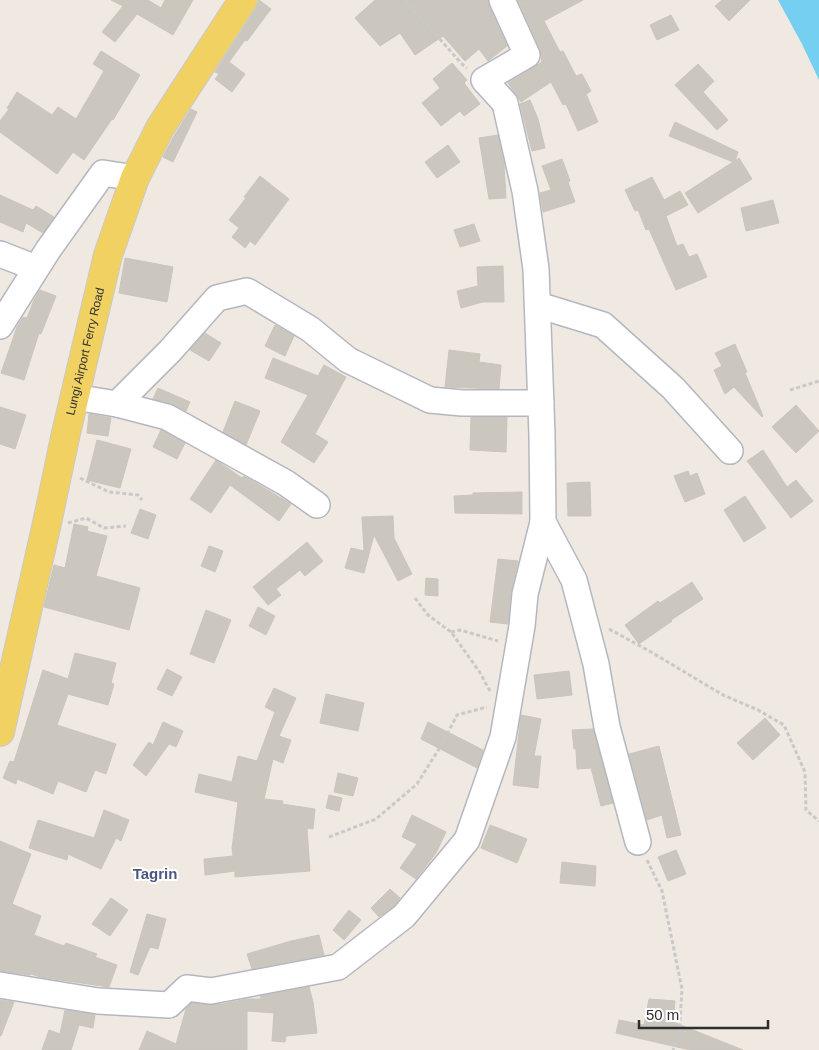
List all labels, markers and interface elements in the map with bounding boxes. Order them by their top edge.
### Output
street label: Lungi Airport Ferry Road [63,286,107,417]
district label: Tagrin [133,865,177,882]
scale bar [639,998,768,1030]
text: 50 m [646,1006,679,1023]

